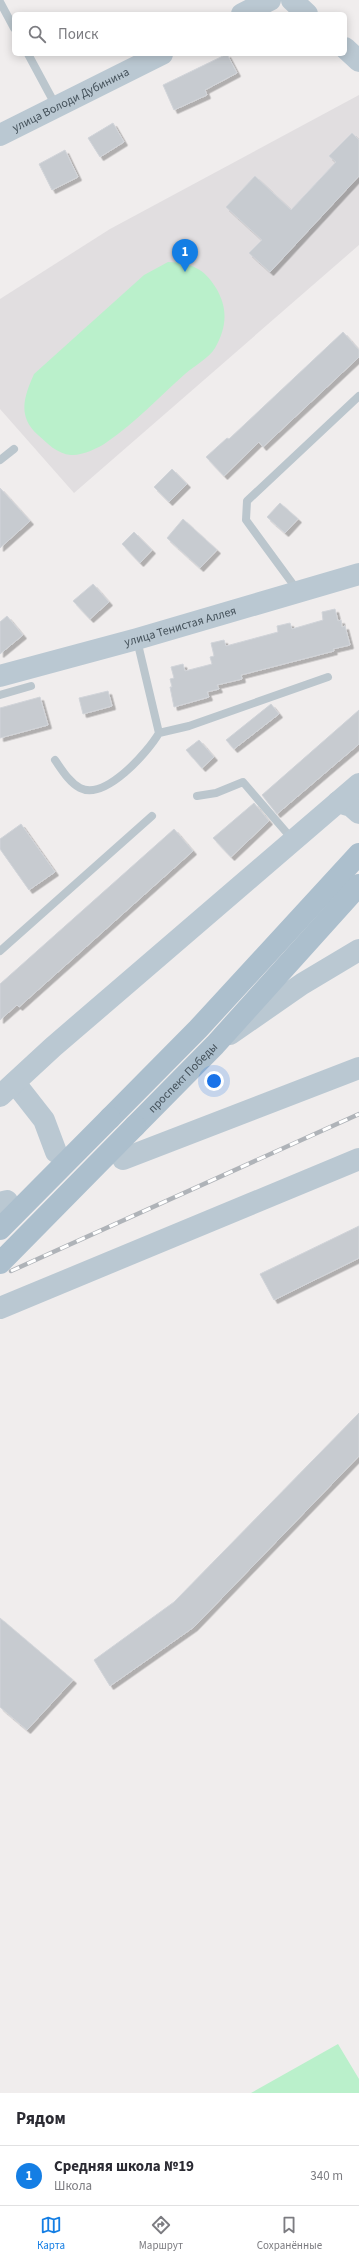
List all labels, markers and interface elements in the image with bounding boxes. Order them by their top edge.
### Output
search box [12,12,347,56]
icon: search [26,23,48,45]
text: Поиск [58,24,99,45]
street label: улица Володи Дубинина [9,64,132,137]
pin: 1 [172,239,198,272]
street label: улица Тенистая Аллея [122,602,238,651]
street label: проспект Победы [144,1039,222,1117]
your location [204,1071,224,1091]
text: Рядом [16,2107,66,2131]
text: Средняя школа №19 [54,2156,194,2177]
text: 1 [26,2167,32,2185]
text: 340 m [310,2167,343,2185]
text: Школа [54,2177,92,2195]
tab: Карта [37,2214,65,2253]
tab: Маршрут [139,2214,183,2253]
tab: Сохранённые [257,2214,322,2253]

